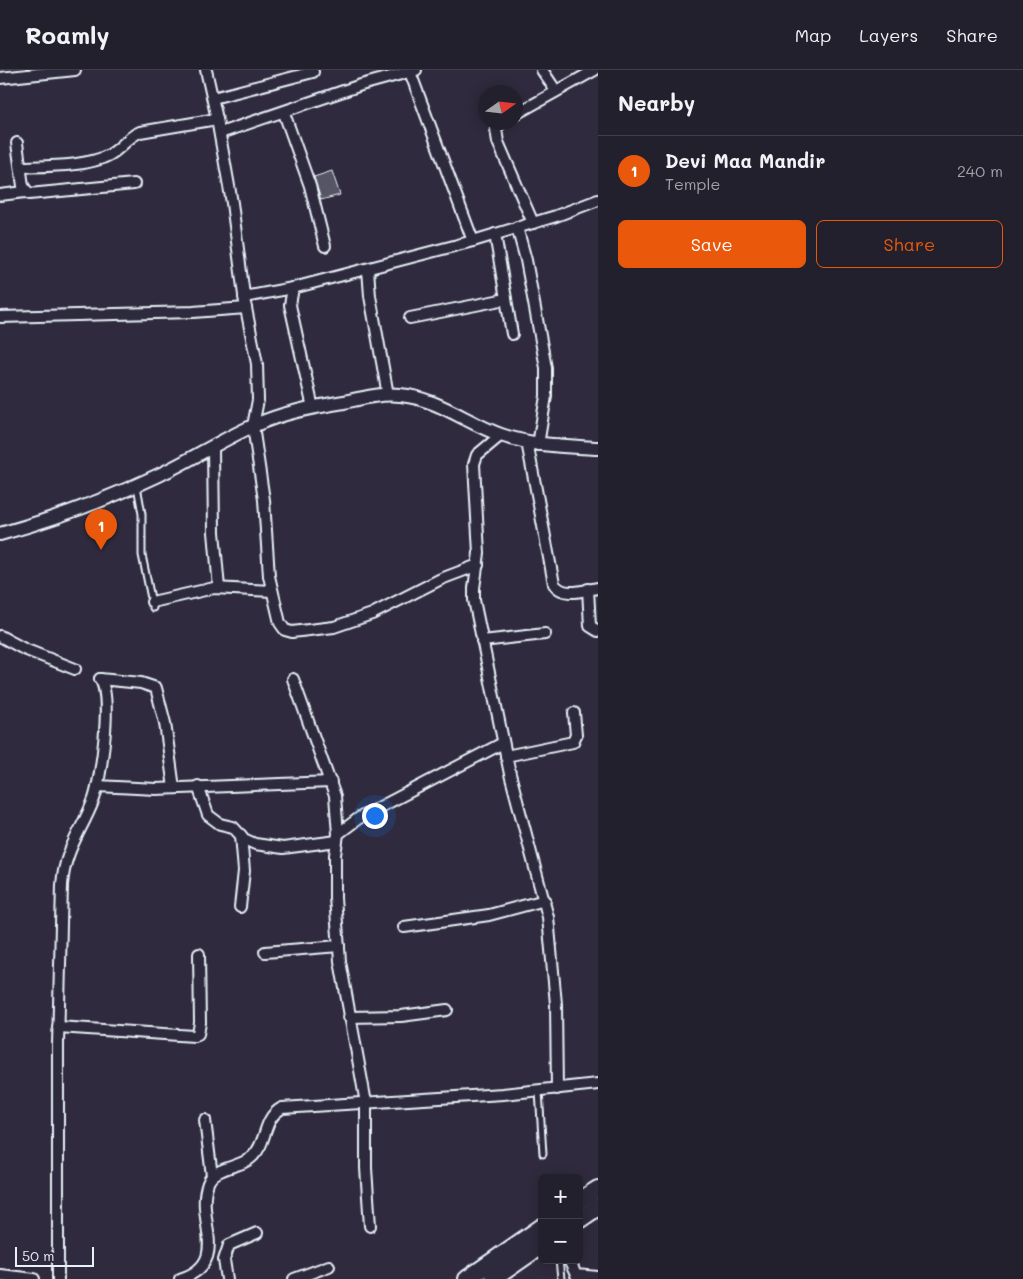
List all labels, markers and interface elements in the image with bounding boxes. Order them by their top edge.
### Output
text: Roamly [25,19,109,50]
text: Map [795,23,831,47]
text: Layers [859,23,918,47]
text: Share [946,23,998,47]
north arrow [478,85,523,130]
text: Nearby [618,89,695,116]
text: Devi Maa Mandir [665,148,825,173]
text: 1 [630,160,638,181]
text: 240 m [957,160,1003,181]
text: Temple [665,173,720,194]
button: Save [618,220,806,268]
button: Share [816,220,1003,268]
pin: 1 [85,509,117,550]
your location [362,803,388,829]
map controls [538,1174,583,1264]
button: + [538,1174,583,1219]
button: − [538,1219,583,1264]
scale bar [15,1244,94,1267]
text: 50 m [22,1246,54,1265]

